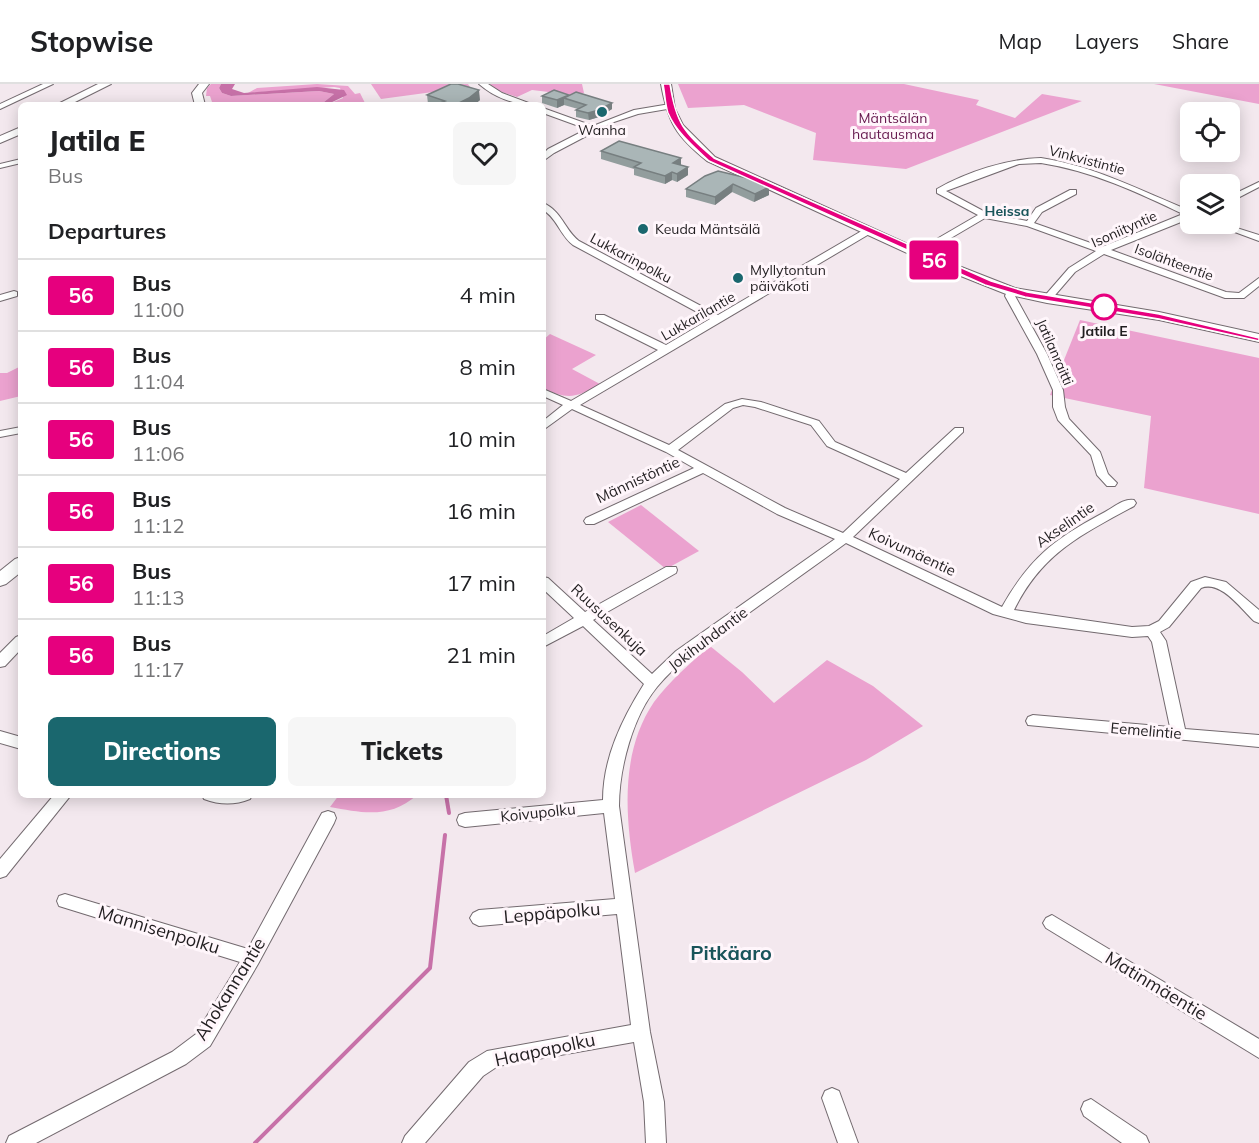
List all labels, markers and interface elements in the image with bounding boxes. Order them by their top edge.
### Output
text: Stopwise [30,24,153,59]
text: Map [999,28,1042,54]
text: Layers [1075,28,1139,54]
text: Share [1172,28,1229,54]
map controls [1180,102,1240,234]
button: locate [1180,102,1240,162]
marker: Wanha [595,105,609,119]
park label: Mäntsälän hautausmaa [852,109,934,143]
place label: Wanha [578,121,626,139]
button: heart [453,122,516,185]
text: Jatila E [48,123,145,158]
street label: Vinkvistintie [1047,141,1127,179]
text: Bus [48,163,83,188]
button: layers [1180,174,1240,234]
district label: Heissa [985,202,1029,220]
street label: Isoniityntie [1088,207,1160,251]
text: Departures [48,217,166,245]
place label: Keuda Mäntsälä [655,220,760,238]
marker: Keuda Mäntsälä [636,222,650,236]
street label: Lukkarinpolku [587,229,675,287]
street label: Isolähteentie [1132,239,1216,285]
line badge: 56 [907,240,961,279]
text: 56 [921,247,947,273]
place label: Myllytontun päiväkoti [750,261,826,295]
text: Bus [132,269,171,297]
marker: Myllytontun päiväkoti [731,271,745,285]
text: 4 min [460,281,516,309]
text: 56 [68,282,94,308]
street label: Lukkarilantie [658,288,738,344]
marker: Jatila E [1091,294,1117,320]
text: 11:00 [132,297,185,322]
street label: Jatilanraitti [1032,316,1078,388]
place label: Jatila E [1080,322,1128,340]
text: Bus [132,341,171,369]
text: 8 min [460,353,516,381]
text: 56 [68,354,94,380]
text: 11:04 [132,369,185,394]
text: Bus [132,413,171,441]
text: 10 min [446,425,516,453]
text: 56 [68,426,94,452]
text: 11:06 [132,441,185,466]
street label: Männistöntie [593,452,683,507]
text: Bus [132,485,171,513]
text: 16 min [446,497,516,525]
text: 56 [68,498,94,524]
street label: Akselintie [1032,498,1098,552]
text: 11:12 [132,513,185,538]
street label: Koivumäentie [866,523,959,580]
text: Bus [132,557,171,585]
text: 17 min [446,569,516,597]
text: 56 [68,570,94,596]
street label: Ruususenkuja [567,580,651,660]
text: 11:13 [132,585,185,610]
street label: Jokihuhdantie [664,602,751,675]
text: Bus [132,629,171,657]
text: 21 min [446,641,516,669]
text: 56 [68,642,94,668]
text: 11:17 [132,657,185,682]
button: Directions [48,717,276,786]
button: Tickets [288,717,516,786]
street label: Eemelintie [1110,718,1182,743]
street label: Koivupolku [499,799,577,826]
street label: Leppäpolku [503,897,601,928]
street label: Mannisenpolku [96,900,223,959]
street label: Ahokannantie [189,933,270,1044]
district label: Pitkäaro [690,940,772,965]
street label: Matinmäentie [1101,946,1211,1025]
street label: Haapapolku [493,1028,597,1071]

